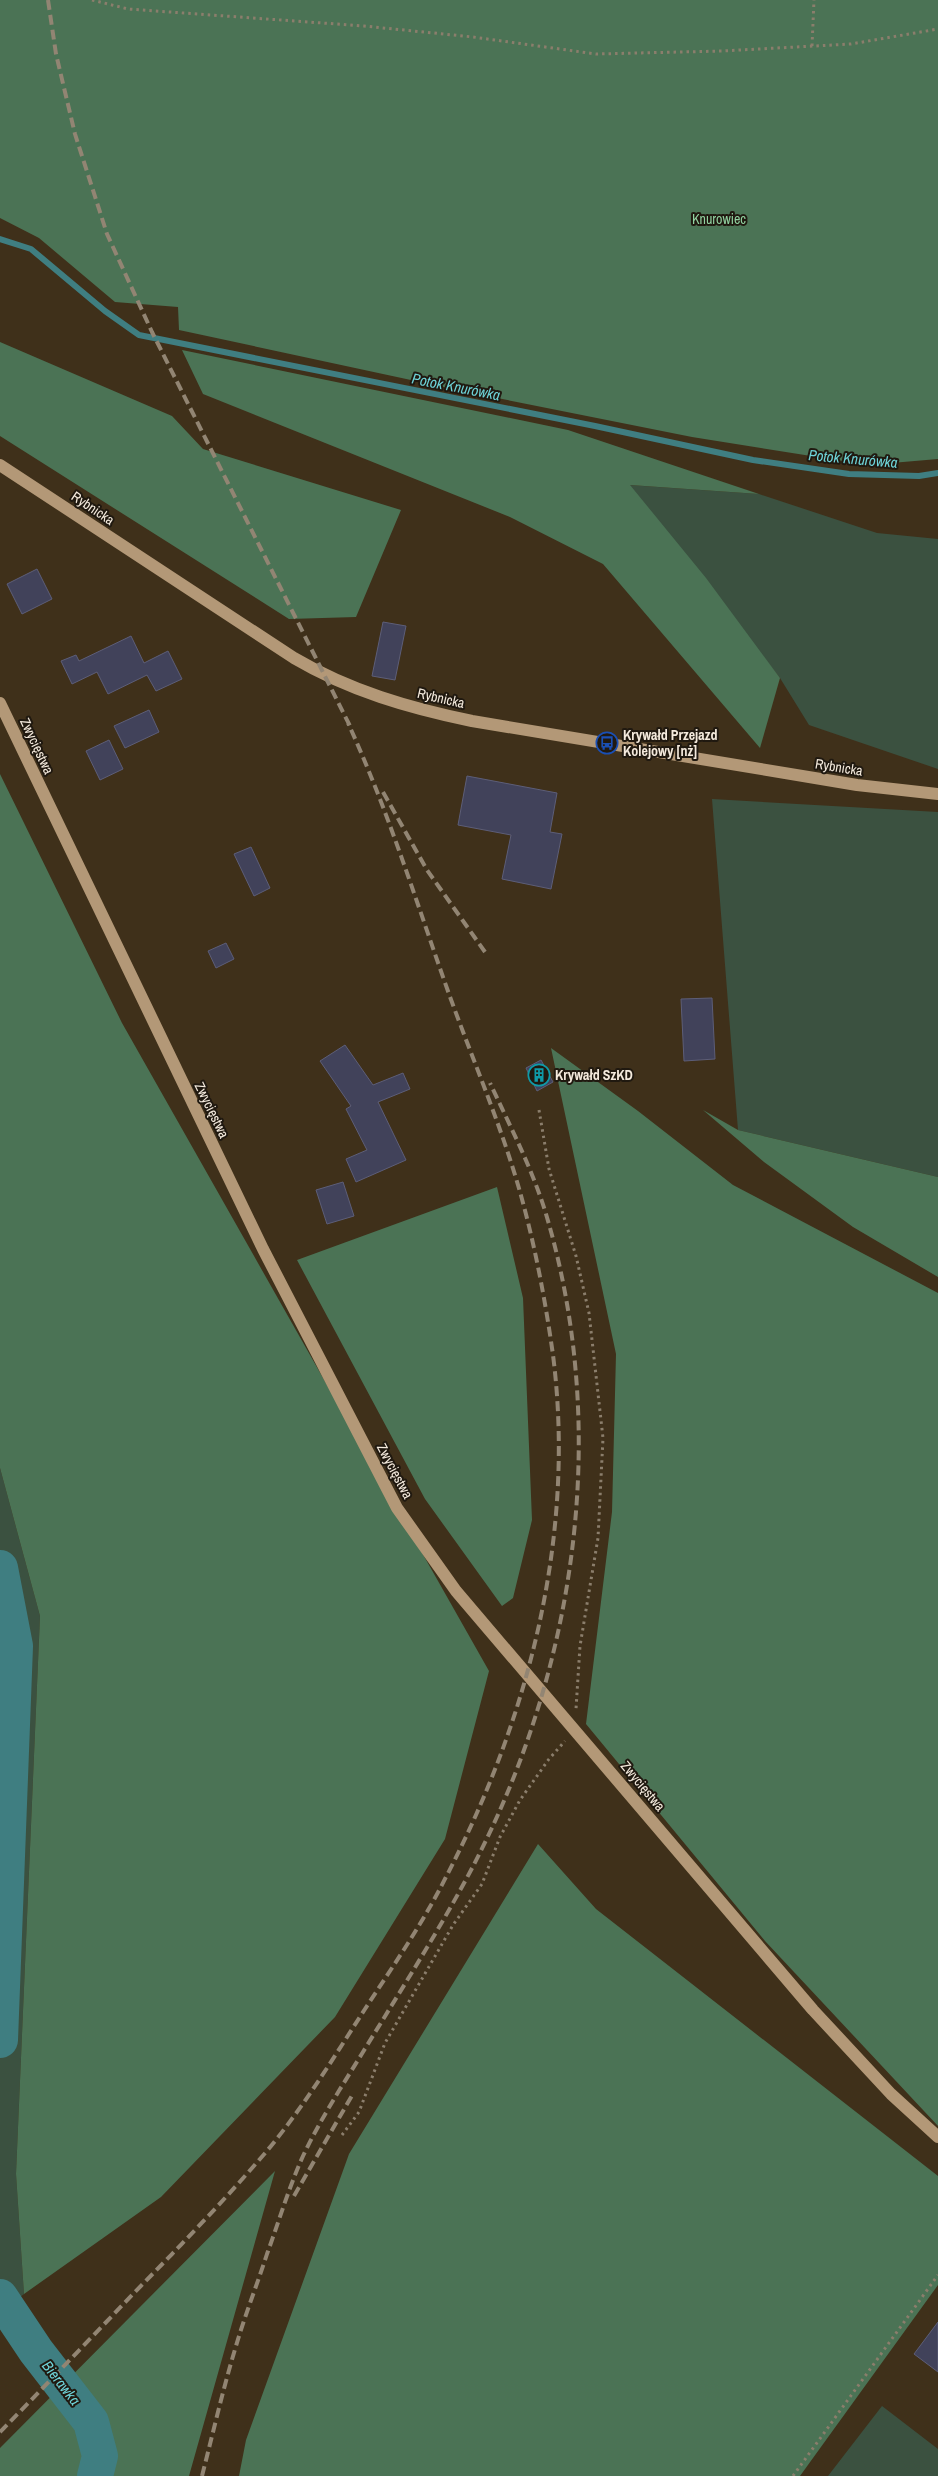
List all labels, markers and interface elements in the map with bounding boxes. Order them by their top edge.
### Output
park label: Knurowiec [692,210,746,228]
water label: Potok Knurówka [410,368,502,405]
water label: Potok Knurówka [808,444,899,473]
street label: Rybnicka [68,487,118,529]
street label: Rybnicka [416,684,467,712]
street label: Zwycięstwa [16,715,58,778]
place label: Krywałd Przejazd Kolejowy [nż] [623,726,717,760]
bus stop icon: Krywałd Przejazd Kolejowy [nż] [595,731,619,755]
street label: Rybnicka [814,754,865,780]
building icon: Krywałd SzKD [527,1063,551,1087]
place label: Krywałd SzKD [555,1066,633,1084]
street label: Zwycięstwa [191,1079,234,1141]
street label: Zwycięstwa [373,1440,417,1502]
street label: Zwycięstwa [617,1757,670,1815]
water label: Bierawka [37,2356,86,2409]

